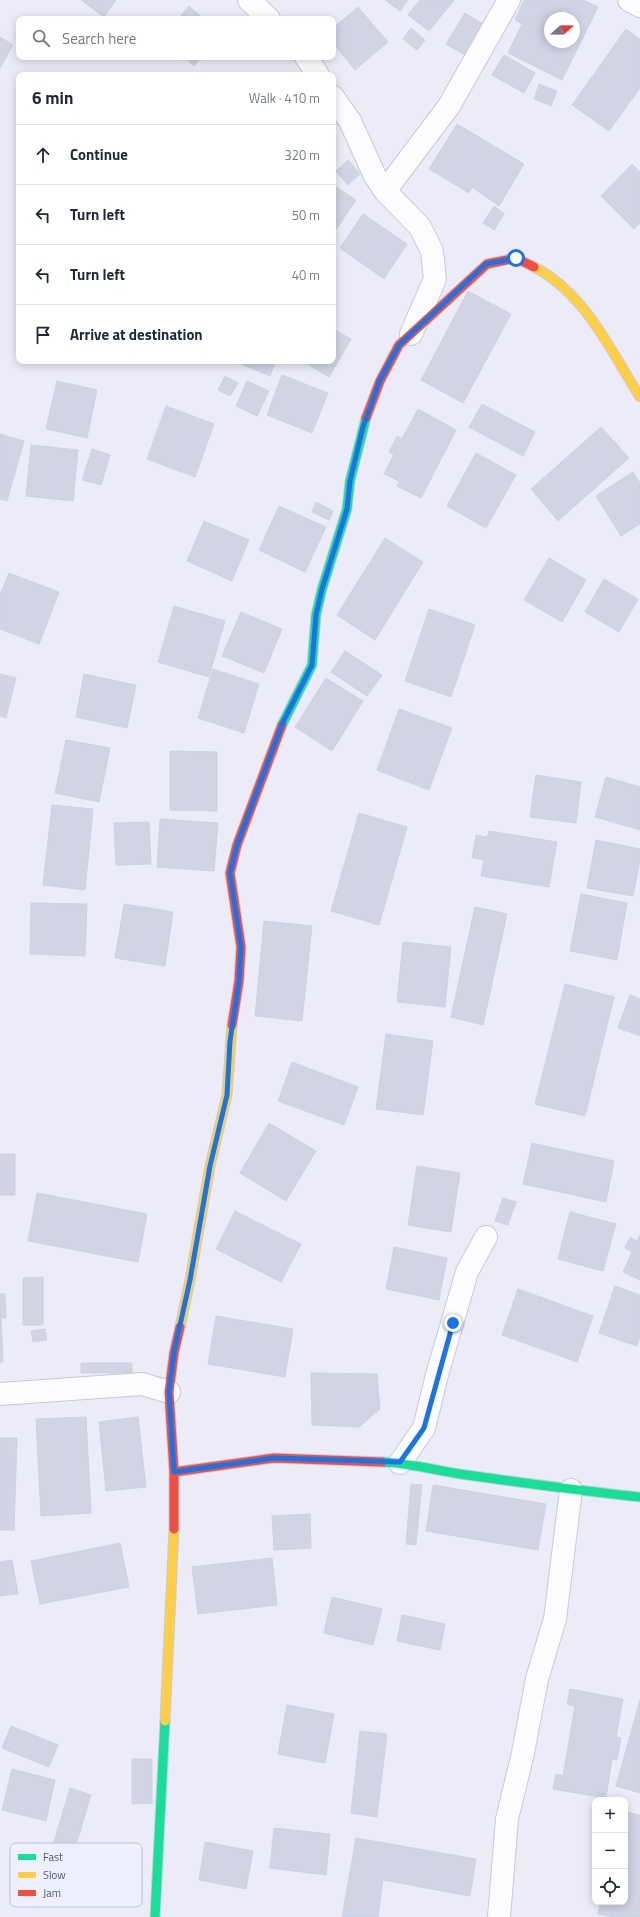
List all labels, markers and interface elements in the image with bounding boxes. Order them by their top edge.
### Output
north arrow [544,12,580,48]
search box [16,16,336,60]
icon: search [30,27,52,49]
text: Search here [62,27,136,50]
text: 6 min [32,85,73,111]
text: Walk · 410 m [249,88,320,108]
text: Continue [70,143,128,166]
icon: ahead [32,144,54,166]
text: 320 m [284,145,320,165]
text: Turn left [70,203,125,226]
icon: left [32,204,54,226]
text: 50 m [292,205,320,225]
route start [507,249,525,267]
text: Turn left [70,263,125,286]
icon: left [32,264,54,286]
text: 40 m [292,265,320,285]
text: Arrive at destination [70,323,203,346]
icon: arrive [32,324,54,346]
route end [444,1314,462,1332]
map controls [592,1797,628,1905]
button: + [592,1797,628,1833]
button: − [592,1833,628,1869]
legend [10,1843,142,1907]
text: Fast [43,1849,63,1865]
text: Slow [43,1867,66,1883]
button: locate [592,1869,628,1905]
text: Jam [43,1885,61,1901]

